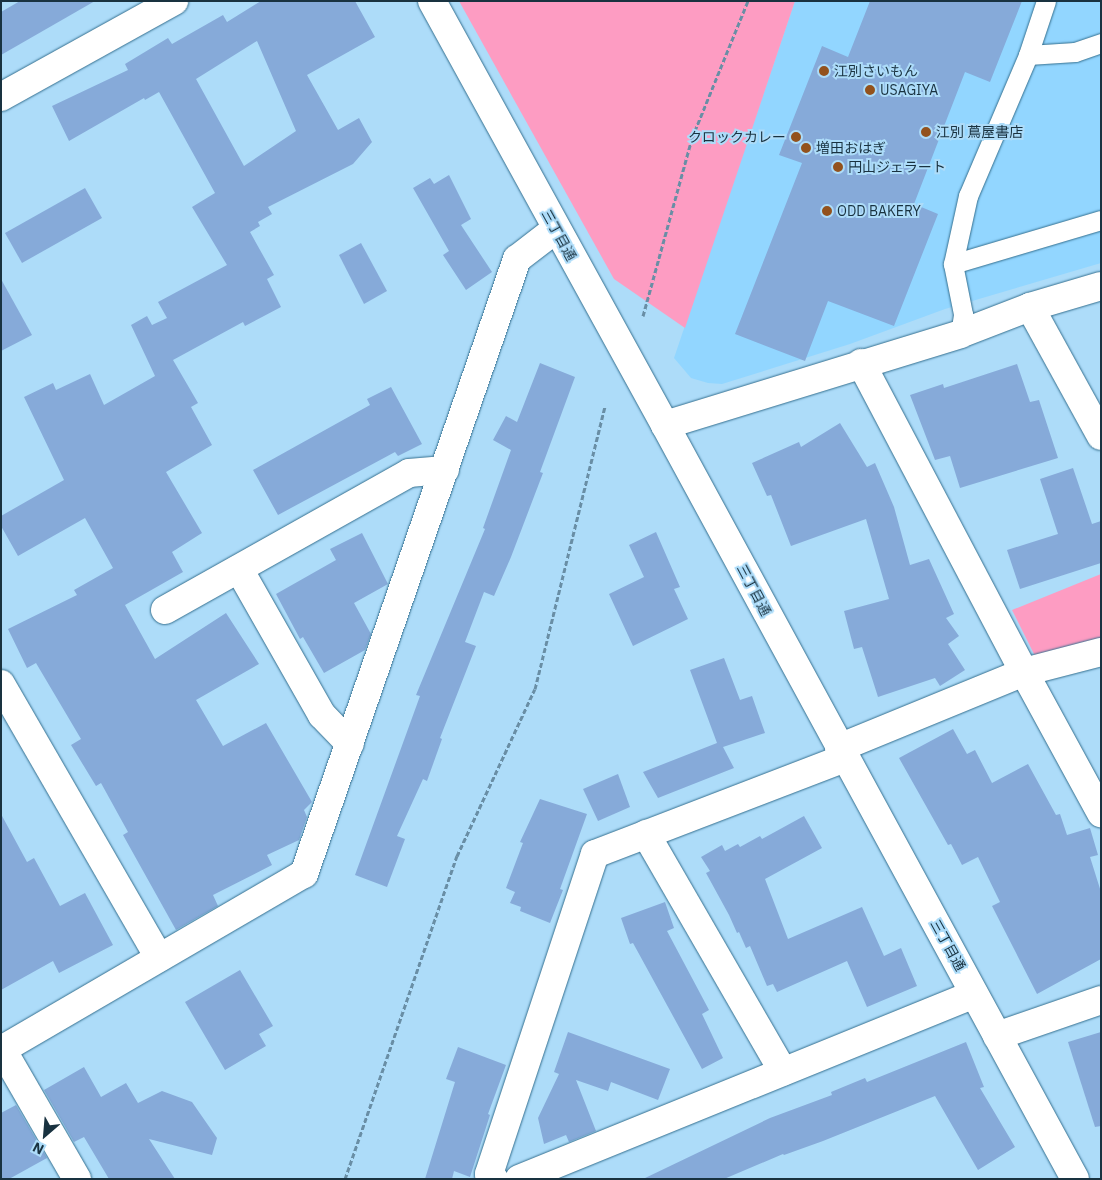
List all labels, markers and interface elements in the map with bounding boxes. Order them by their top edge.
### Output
place label: 江別さいもん [834,63,918,79]
marker: 江別さいもん [818,65,830,77]
place label: USAGIYA [880,82,938,98]
marker: USAGIYA [864,84,876,96]
place label: 江別 蔦屋書店 [936,124,1023,140]
marker: 江別 蔦屋書店 [920,126,932,138]
place label: クロックカレー [688,129,786,145]
marker: クロックカレー [790,131,802,143]
place label: 増田おはぎ [816,140,886,156]
marker: 増田おはぎ [800,142,812,154]
place label: 円山ジェラート [848,159,946,175]
marker: 円山ジェラート [832,161,844,173]
place label: ODD BAKERY [837,203,921,219]
marker: ODD BAKERY [821,205,833,217]
street label: 三丁目通 [538,206,580,264]
street label: 三丁目通 [733,561,775,619]
street label: 三丁目通 [927,916,969,974]
north arrow [20,1110,70,1160]
text: N [30,1138,47,1159]

